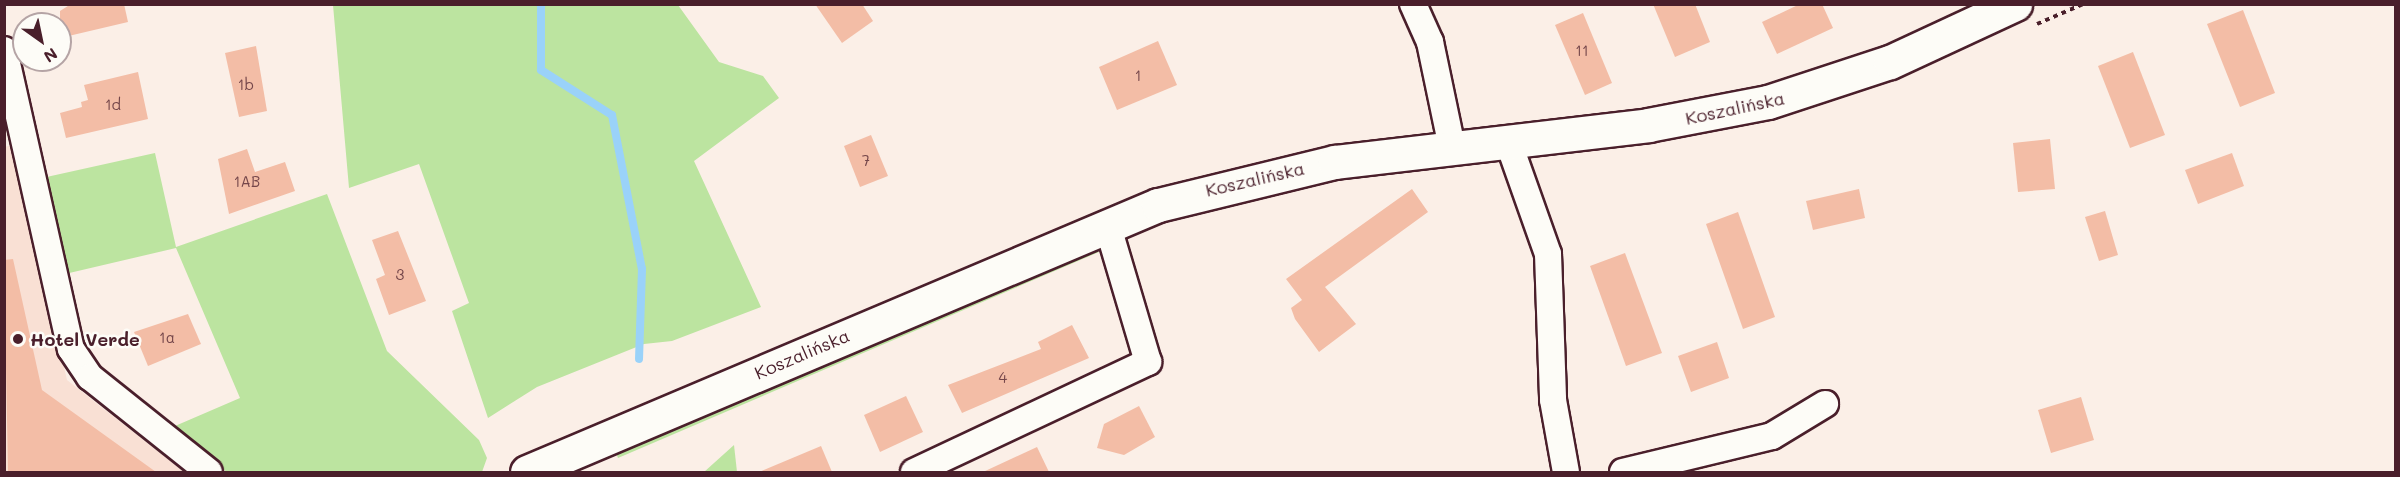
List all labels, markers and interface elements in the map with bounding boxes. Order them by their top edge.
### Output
north arrow [12,12,72,72]
house number: 11 [1575,42,1589,60]
text: N [40,44,62,68]
house number: 1 [1135,67,1141,85]
house number: 1b [238,76,254,94]
street label: Koszalińska [1683,87,1787,129]
house number: 1d [105,96,121,114]
house number: 7 [862,152,870,170]
street label: Koszalińska [1203,157,1307,201]
house number: 1AB [234,173,260,191]
house number: 3 [396,266,404,284]
street label: Koszalińska [751,324,853,384]
place label: Hotel Verde [30,328,140,350]
house number: 1a [159,329,175,347]
marker: Hotel Verde [11,332,25,346]
house number: 4 [999,369,1007,387]

